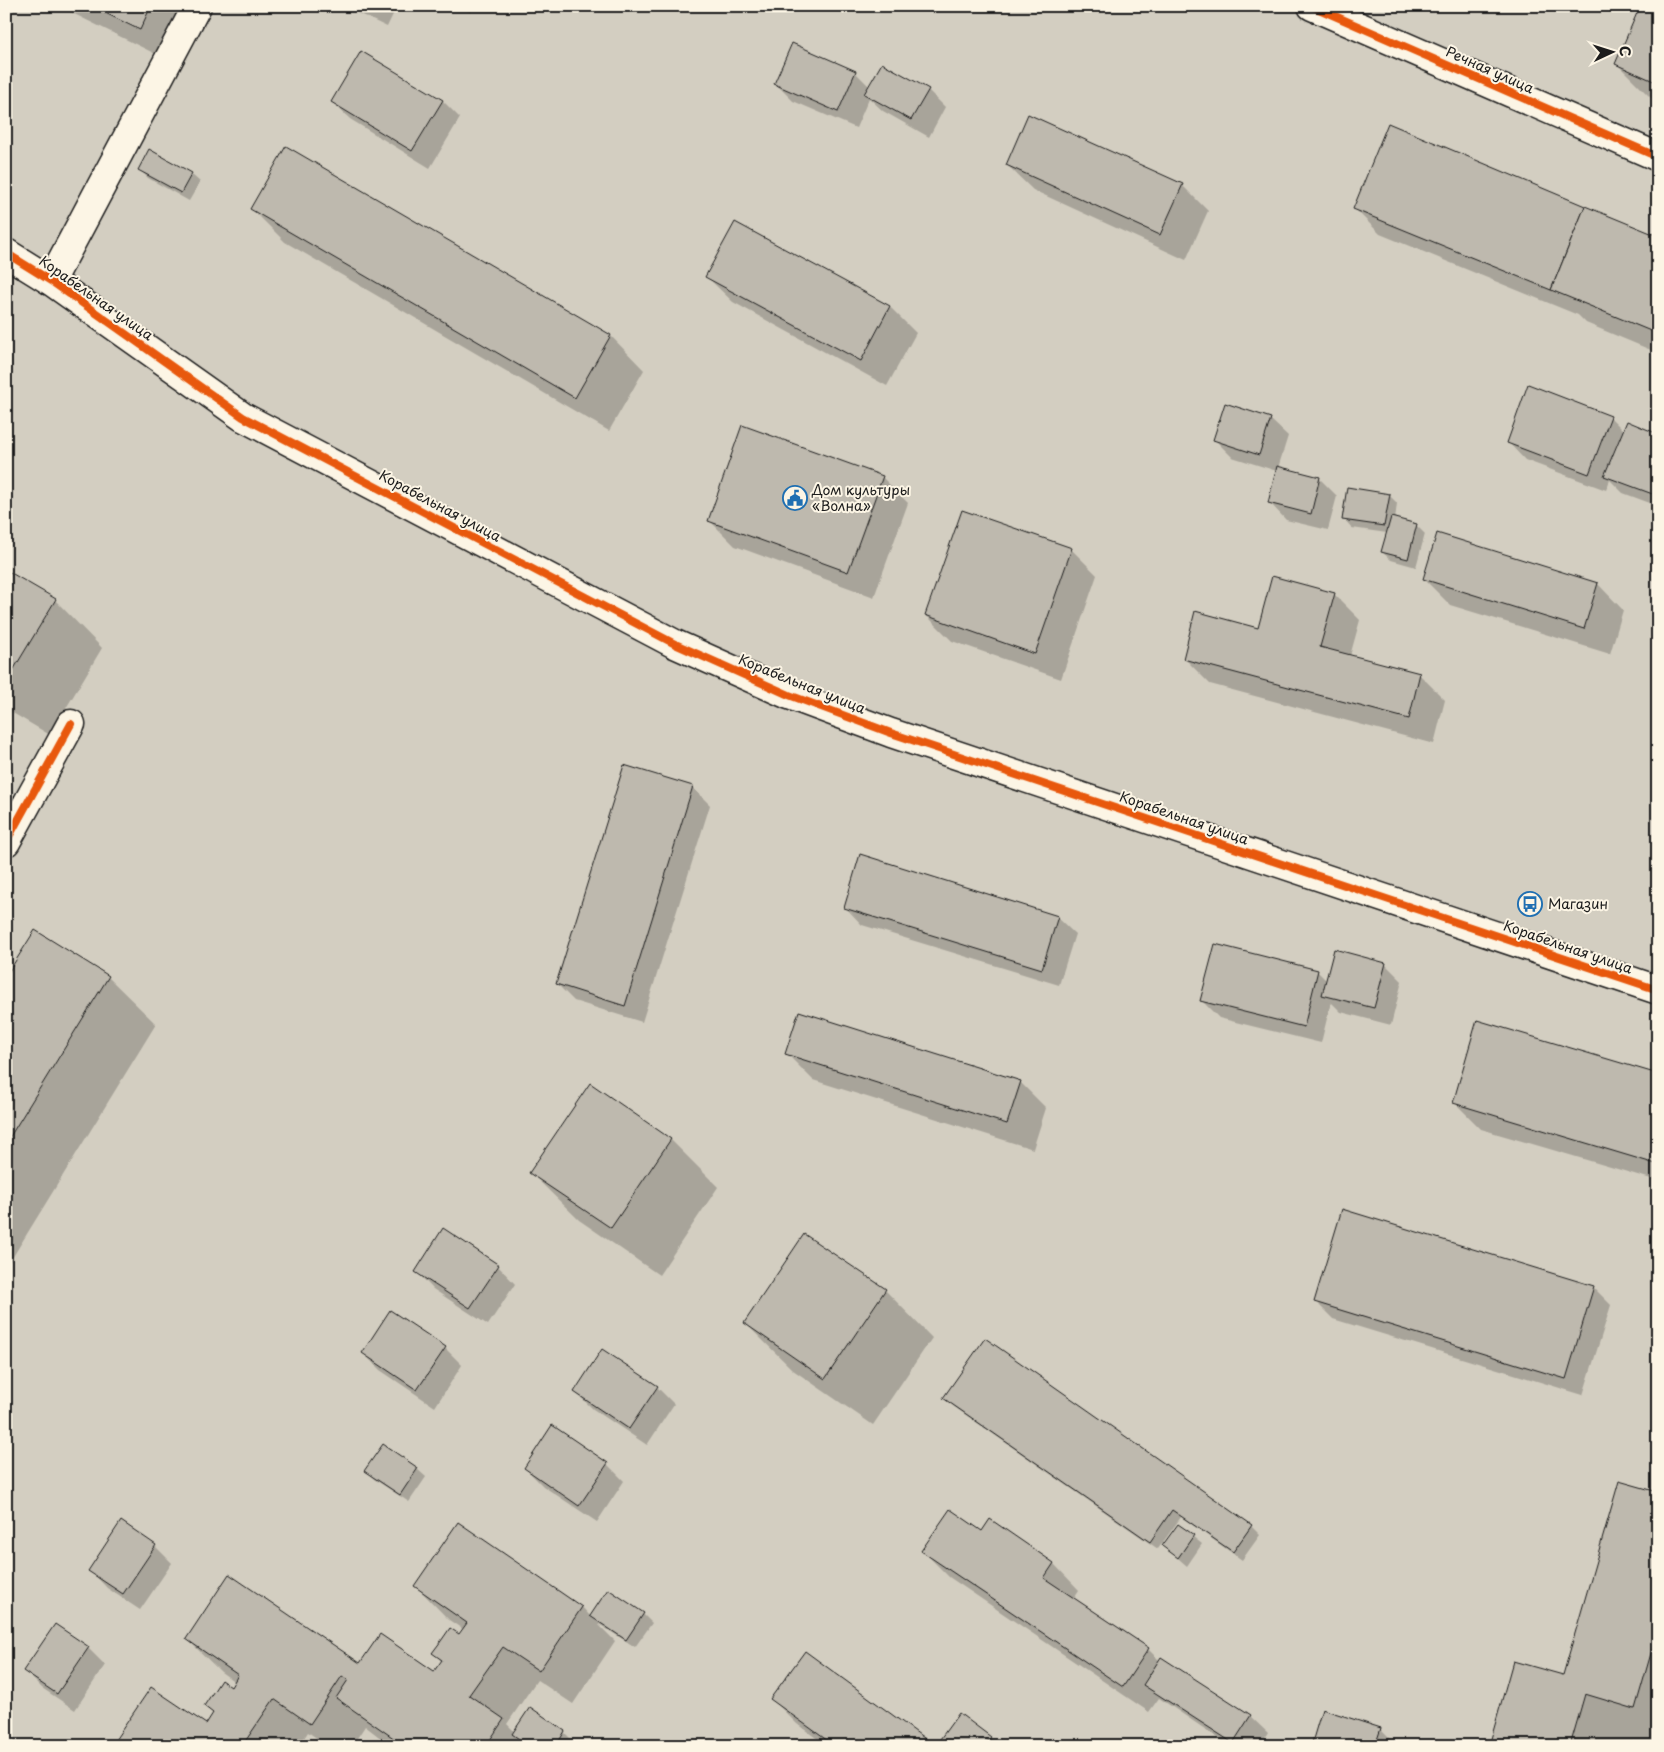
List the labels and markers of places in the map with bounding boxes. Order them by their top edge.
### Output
place label: Дом культуры «Волна» [811,479,910,516]
public building icon: Дом культуры «Волна» [782,485,808,511]
bus stop icon: Магазин [1517,891,1543,917]
place label: Магазин [1548,893,1608,914]

